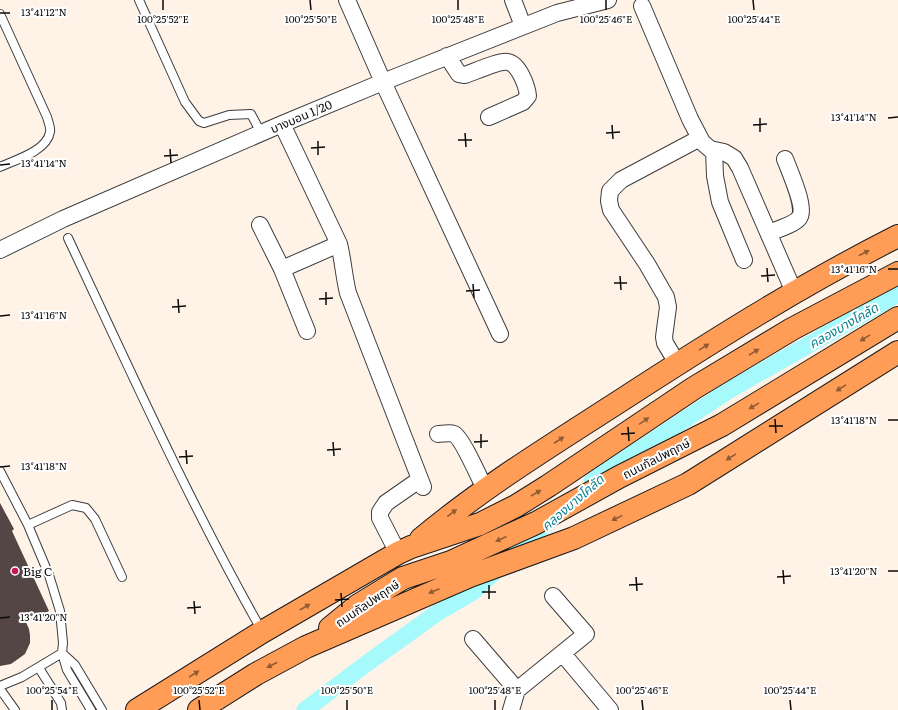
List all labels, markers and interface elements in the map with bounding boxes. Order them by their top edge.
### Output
text: 13°41'12"N [21,4,67,19]
text: 100°25'52"E [137,11,189,26]
text: 100°25'50"E [285,11,337,26]
text: 100°25'48"E [432,11,484,26]
text: 100°25'46"E [580,11,632,26]
text: 100°25'44"E [728,11,780,26]
street label: บางบอน 1/20 [267,95,335,137]
text: 13°41'14"N [831,109,877,124]
text: 13°41'14"N [21,155,67,170]
one-way arrow [859,250,870,256]
text: 13°41'16"N [831,261,877,276]
water label: คลองบางโคลัด [805,297,882,353]
text: 13°41'16"N [21,307,67,322]
one-way arrow [860,334,870,342]
one-way arrow [699,343,709,351]
one-way arrow [749,348,759,356]
one-way arrow [836,384,846,392]
one-way arrow [748,402,760,409]
text: 13°41'18"N [831,412,877,427]
one-way arrow [638,418,650,425]
street label: ถนนกัลปพฤกษ์ [619,433,693,483]
one-way arrow [554,436,564,444]
one-way arrow [725,453,737,460]
text: 13°41'18"N [21,458,67,473]
water label: คลองบางโคลัด [537,469,608,535]
one-way arrow [530,490,542,497]
one-way arrow [446,509,457,517]
one-way arrow [611,515,622,521]
one-way arrow [495,536,506,542]
place label: Big C [23,562,52,580]
text: 13°41'20"N [830,563,878,578]
marker: Big C [10,566,20,576]
street label: ถนนกัลปพฤกษ์ [331,575,403,631]
one-way arrow [428,588,440,595]
one-way arrow [299,604,311,611]
text: 13°41'20"N [20,609,68,624]
one-way arrow [266,662,278,668]
one-way arrow [189,670,199,678]
text: 100°25'54"E [26,682,78,697]
text: 100°25'52"E [173,682,225,697]
text: 100°25'50"E [321,682,373,697]
text: 100°25'48"E [469,682,521,697]
text: 100°25'46"E [616,682,668,697]
text: 100°25'44"E [764,682,816,697]

